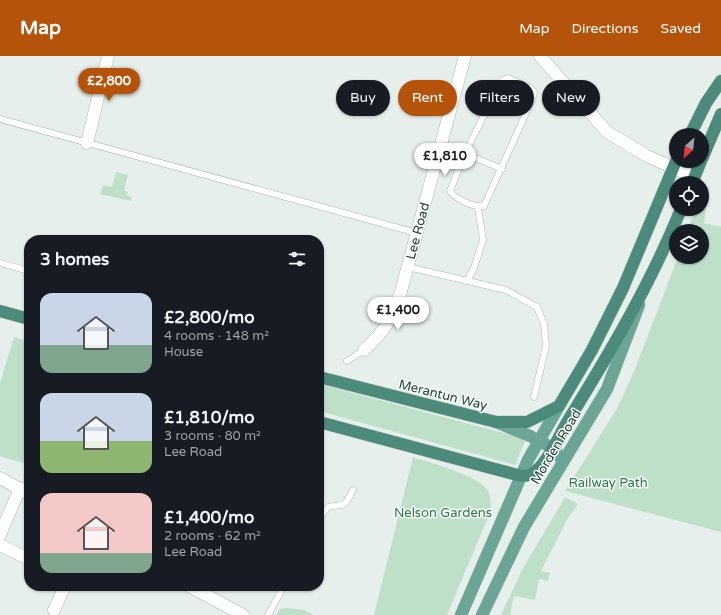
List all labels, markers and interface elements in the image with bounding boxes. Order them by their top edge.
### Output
text: Map [20,17,61,39]
text: Map [519,20,550,37]
text: Directions [572,20,639,37]
text: Saved [661,20,701,37]
pin: £2,800 [76,68,142,102]
text: £2,800 [87,73,131,89]
chip: Buy [336,80,390,116]
chip: Rent [398,80,457,116]
chip: Filters [465,80,534,116]
chip: New [542,80,600,116]
north arrow [669,128,709,168]
map controls [669,128,709,264]
pin: £1,810 [412,143,478,177]
text: £1,810 [423,148,467,164]
button: locate [669,176,709,216]
street label: Lee Road [403,201,433,261]
button: layers [669,224,709,264]
icon: filters [286,248,308,270]
text: 3 homes [40,249,109,270]
pin: £1,400 [365,297,431,331]
text: £1,400 [376,302,420,318]
text: £2,800/mo [164,307,255,328]
icon: home [72,309,120,357]
text: 4 rooms · 148 m² [164,328,269,344]
text: House [164,344,203,360]
street label: Merantun Way [397,376,489,414]
text: £1,810/mo [164,407,255,428]
street label: Morden Road [527,407,585,487]
icon: home [72,409,120,457]
text: 3 rooms · 80 m² [164,428,261,444]
text: Lee Road [164,444,222,460]
park label: Railway Path [568,475,648,491]
park label: Nelson Gardens [394,505,492,521]
text: £1,400/mo [164,507,254,528]
icon: home [72,509,120,557]
text: 2 rooms · 62 m² [164,528,261,544]
text: Lee Road [164,544,222,560]

